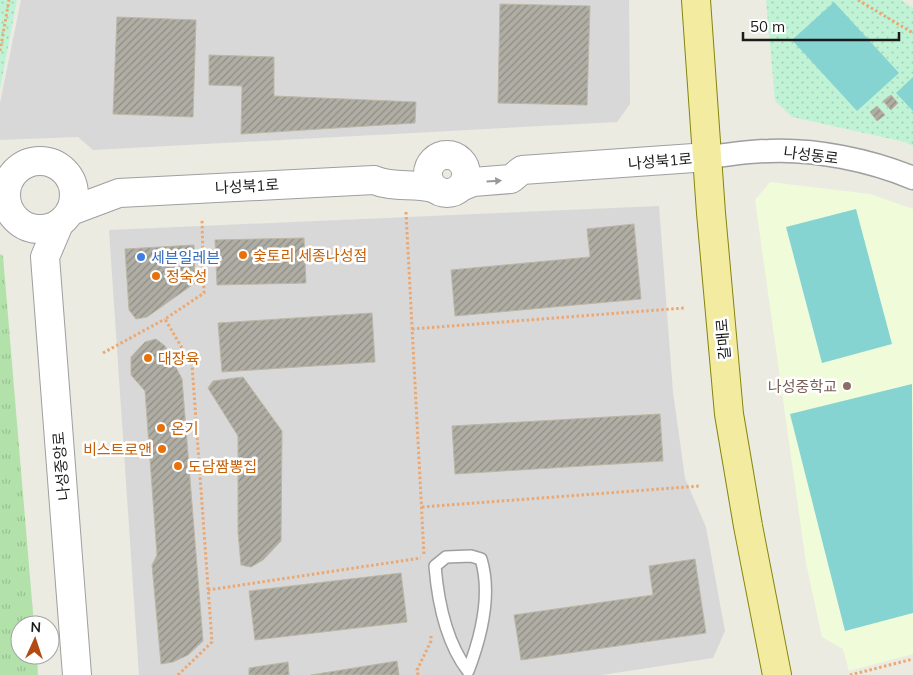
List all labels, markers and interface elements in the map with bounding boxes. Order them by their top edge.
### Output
scale bar [743,10,899,42]
text: 50 m [750,17,785,36]
street label: 나성동로 [782,142,840,168]
street label: 나성북1로 [627,149,693,173]
street label: 나성북1로 [214,175,280,197]
one-way arrow [486,176,502,184]
place label: 숯토리 세종나성점 [253,246,367,265]
place label: 세븐일레븐 [151,248,220,267]
marker: 숯토리 세종나성점 [237,249,249,261]
marker: 세븐일레븐 [135,251,147,263]
place label: 정숙성 [166,267,207,286]
marker: 정숙성 [150,270,162,282]
street label: 갈매로 [712,318,734,360]
place label: 대장육 [158,349,200,368]
marker: 대장육 [142,352,154,364]
place label: 나성중학교 [768,377,837,396]
marker: 나성중학교 [841,380,853,392]
place label: 온기 [171,419,199,438]
marker: 온기 [155,422,167,434]
street label: 나성중앙로 [49,431,73,501]
place label: 비스트로앤 [83,440,152,459]
marker: 비스트로앤 [156,443,168,455]
place label: 도담짬뽕집 [188,457,257,476]
marker: 도담짬뽕집 [172,460,184,472]
north arrow [10,615,60,665]
text: N [30,618,41,636]

